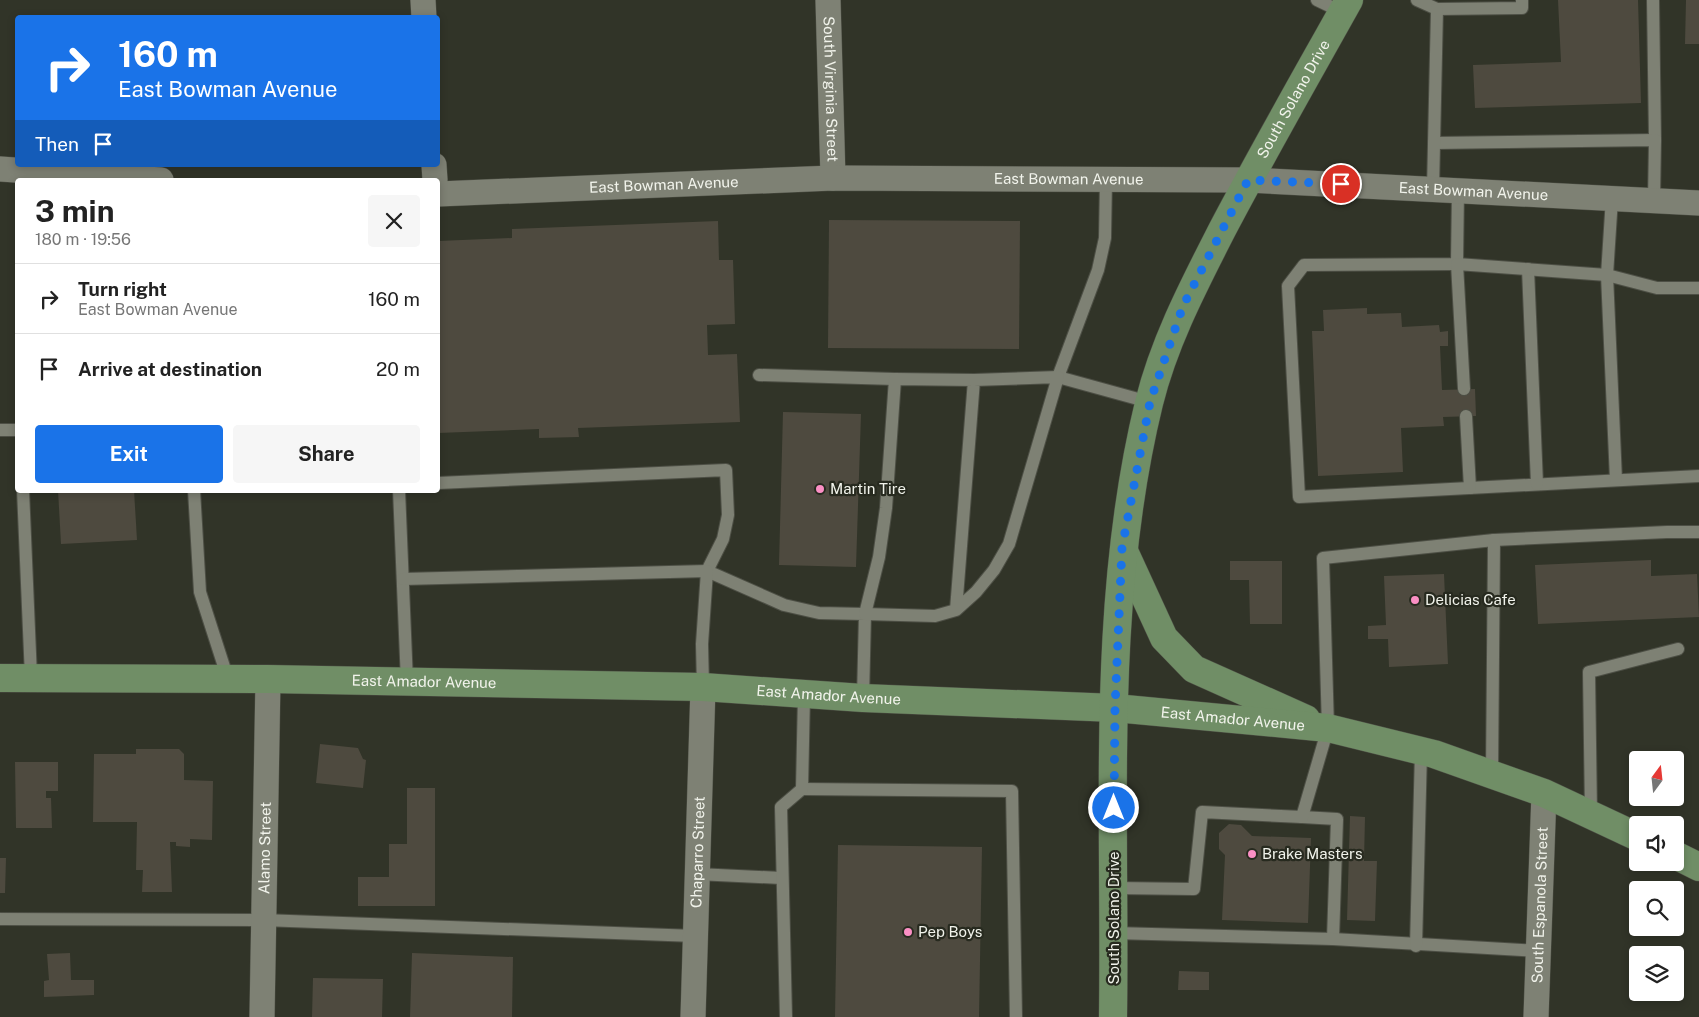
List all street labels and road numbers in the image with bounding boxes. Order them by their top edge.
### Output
street label: South Virginia Street [820,16,842,162]
street label: South Solano Drive [1253,37,1333,161]
street label: East Bowman Avenue [994,170,1144,187]
street label: East Bowman Avenue [589,173,739,196]
street label: East Bowman Avenue [1398,179,1549,203]
street label: East Amador Avenue [351,672,497,691]
street label: East Amador Avenue [756,682,901,707]
street label: East Amador Avenue [1160,703,1306,734]
street label: Chaparro Street [687,796,708,908]
street label: Alamo Street [255,802,274,894]
street label: South Espanola Street [1528,826,1551,984]
street label: South Solano Drive [1105,851,1122,985]

